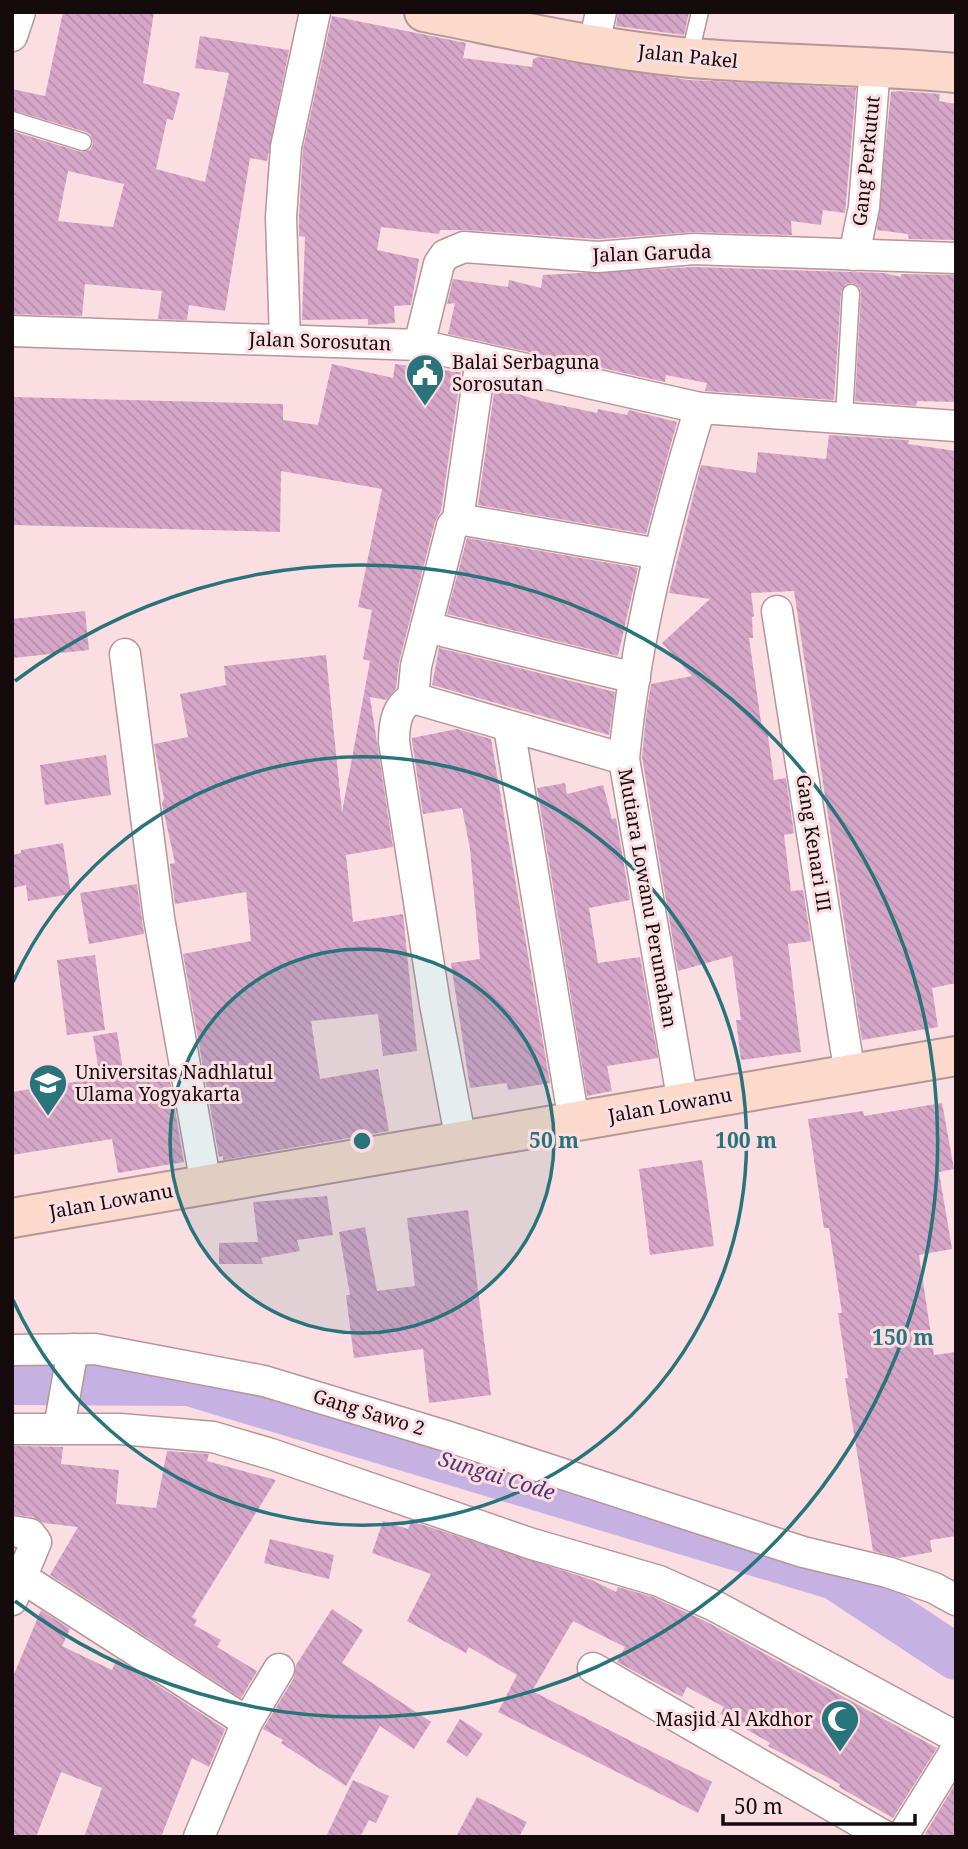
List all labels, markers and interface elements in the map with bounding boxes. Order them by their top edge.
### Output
street label: Jalan Pakel [636,38,739,74]
street label: Gang Perkutut [846,94,886,227]
street label: Jalan Garuda [591,238,712,268]
street label: Jalan Sorosutan [247,325,392,356]
place label: Balai Serbaguna Sorosutan [452,349,600,397]
public building icon: Balai Serbaguna Sorosutan [404,352,446,407]
street label: Mutiara Lowanu Perumahan [612,766,684,1030]
street label: Gang Kenari III [790,773,838,914]
place label: Universitas Nadhlatul Ulama Yogyakarta [75,1059,273,1107]
school or university icon: Universitas Nadhlatul Ulama Yogyakarta [27,1062,69,1117]
street label: Jalan Lowanu [605,1081,734,1129]
text: 50 m [529,1126,579,1154]
text: 100 m [715,1126,777,1154]
centre of rings [350,1129,374,1153]
street label: Jalan Lowanu [46,1177,175,1225]
text: 150 m [872,1323,934,1351]
street label: Gang Sawo 2 [310,1383,428,1441]
water label: Sungai Code [436,1444,558,1506]
mosque icon: Masjid Al Akdhor [819,1698,861,1753]
place label: Masjid Al Akdhor [656,1706,813,1732]
scale bar [723,1783,916,1827]
text: 50 m [734,1792,783,1820]

